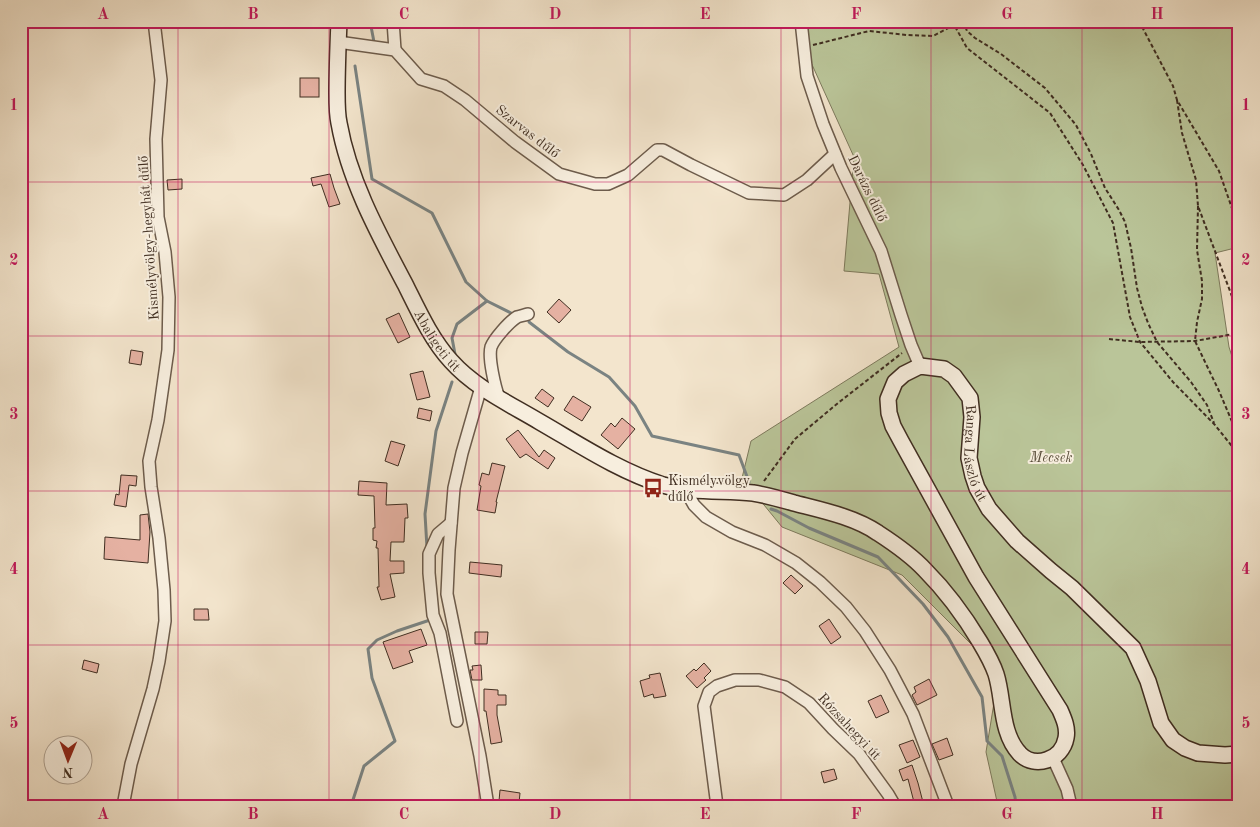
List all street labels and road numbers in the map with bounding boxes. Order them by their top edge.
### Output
street label: Szarvas dűlő [493,103,562,161]
street label: Darázs dűlő [845,153,889,224]
street label: Kismélyvölgy-hegyhát dűlő [136,155,162,321]
street label: Abaligeti út [411,308,463,375]
street label: Ranga László út [961,404,989,504]
street label: Rózsahegyi út [815,691,884,763]

